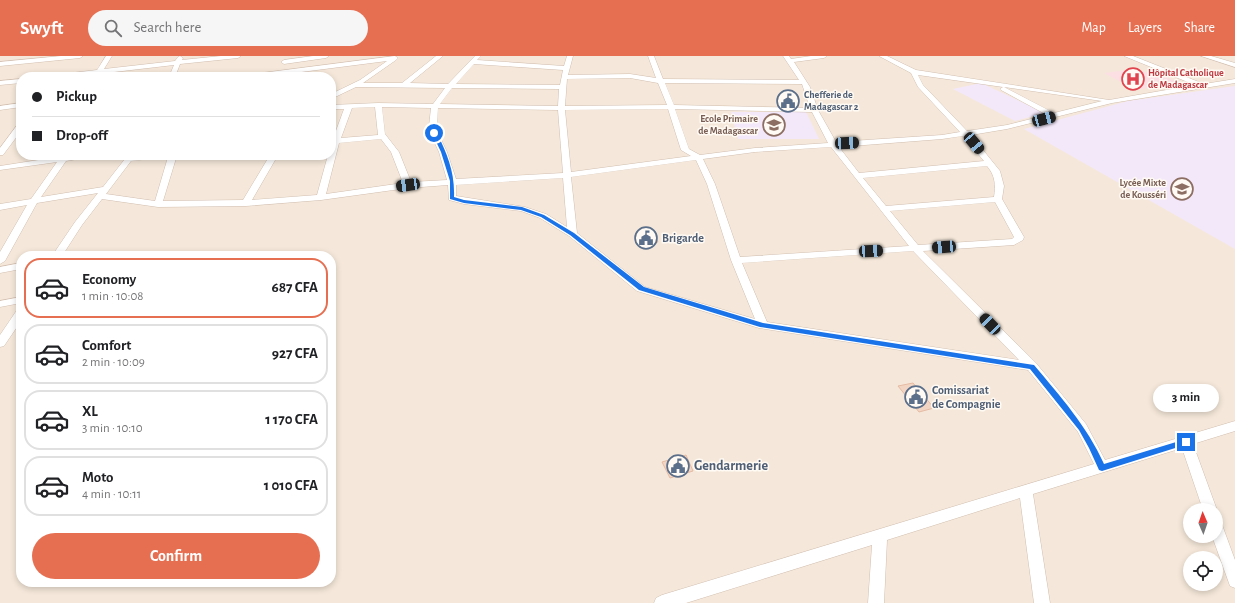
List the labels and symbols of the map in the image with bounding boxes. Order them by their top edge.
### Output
hospital icon: Hôpital Catholique de Madagascar [1120,66,1146,92]
place label: Hôpital Catholique de Madagascar [1148,68,1224,90]
public building icon: Chefferie de Madagascar 2 [775,88,801,114]
place label: Chefferie de Madagascar 2 [804,90,859,112]
car [1031,110,1057,128]
school or university icon: Ecole Primaire de Madagascar [761,112,787,138]
place label: Ecole Primaire de Madagascar [698,114,759,136]
route start [425,124,443,142]
car [962,130,986,156]
car [835,136,859,150]
school or university icon: Lycée Mixte de Kousséri [1169,176,1195,202]
car [395,177,421,193]
place label: Lycée Mixte de Kousséri [1120,178,1166,200]
public building icon: Brigarde [633,225,659,251]
place label: Brigarde [662,232,704,244]
car [932,240,956,254]
car [859,244,883,258]
car [977,311,1003,337]
public building icon: Comissariat de Compagnie [903,384,929,410]
place label: Comissariat de Compagnie [932,384,1001,410]
callout: 3 min [1153,384,1219,412]
route end [1177,433,1195,451]
public building icon: Gendarmerie [665,453,691,479]
place label: Gendarmerie [694,459,768,473]
north arrow [1183,503,1223,543]

